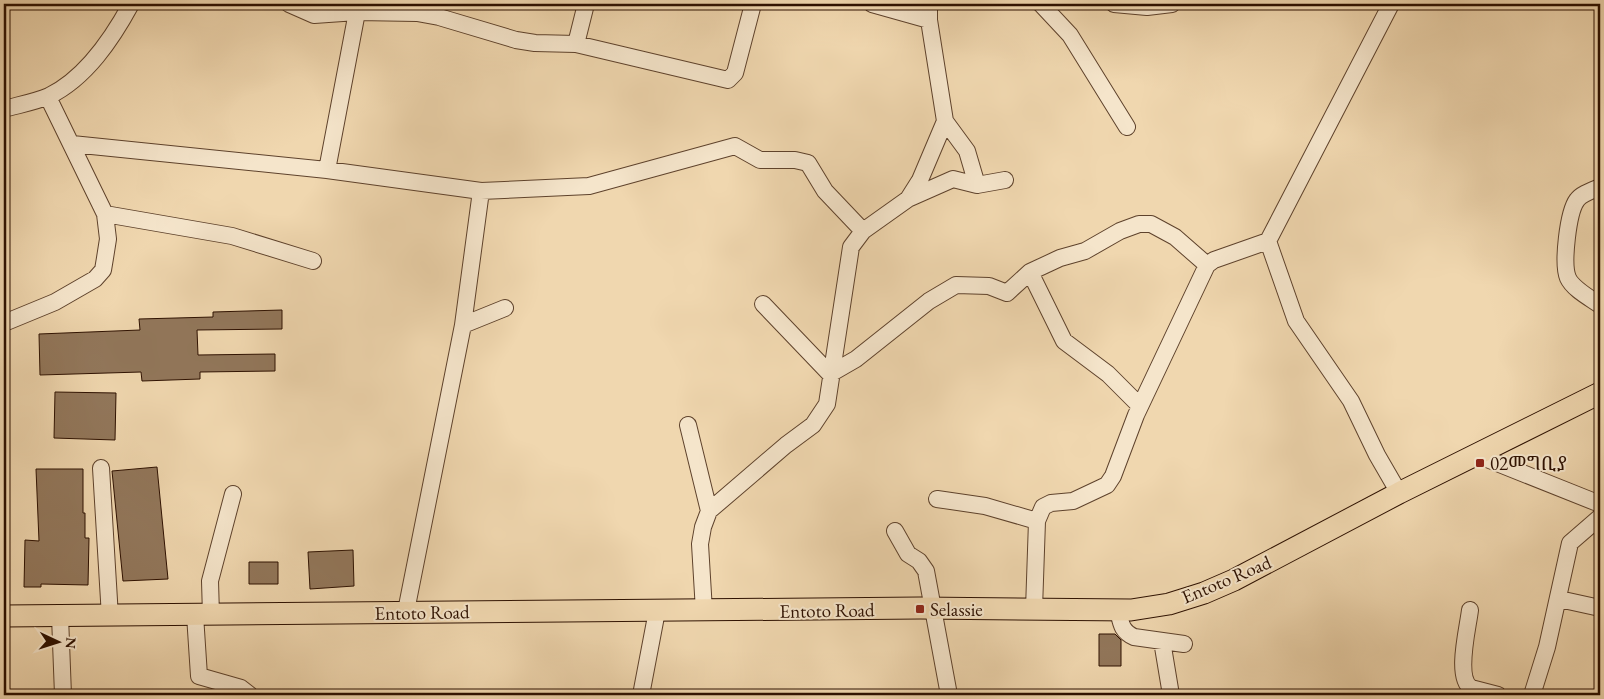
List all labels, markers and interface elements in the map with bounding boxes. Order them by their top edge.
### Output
place label: 02መግቢያ [1490,451,1567,476]
marker: 02መግቢያ [1474,457,1486,469]
street label: Entoto Road [1178,549,1275,610]
street label: Entoto Road [779,597,875,624]
place label: Selassie [930,597,983,622]
street label: Entoto Road [374,599,470,626]
marker: Selassie [914,603,926,615]
north arrow [32,616,82,666]
text: N [62,637,80,650]

